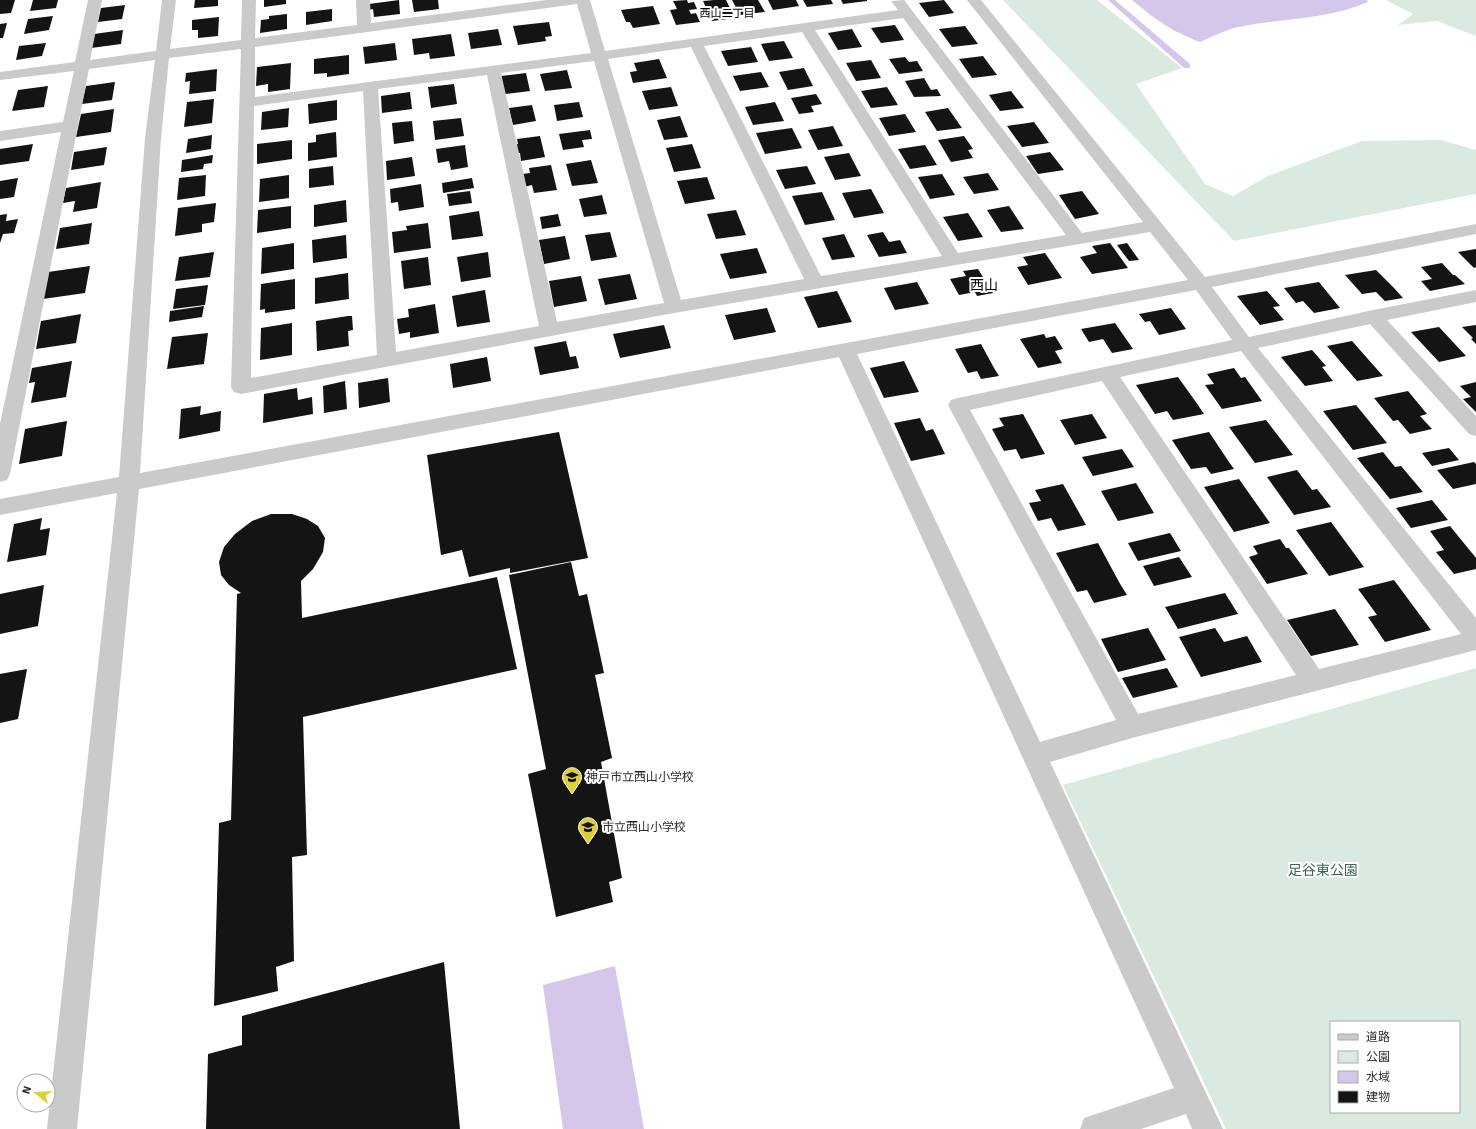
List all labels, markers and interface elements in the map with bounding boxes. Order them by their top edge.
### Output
district label: 西山二丁目 [700,7,755,20]
district label: 西山 [970,277,998,294]
school or university icon: 神戸市立西山小学校 [561,766,583,794]
place label: 神戸市立西山小学校 [586,770,694,785]
school or university icon: 市立西山小学校 [577,816,599,844]
place label: 市立西山小学校 [602,820,686,835]
park label: 足谷東公園 [1288,862,1358,879]
legend [1330,1021,1460,1113]
text: 道路 [1366,1030,1390,1045]
text: 公園 [1366,1050,1390,1065]
text: 水域 [1366,1070,1390,1085]
north arrow [16,1073,56,1113]
text: N [20,1084,34,1096]
text: 建物 [1366,1090,1390,1105]

